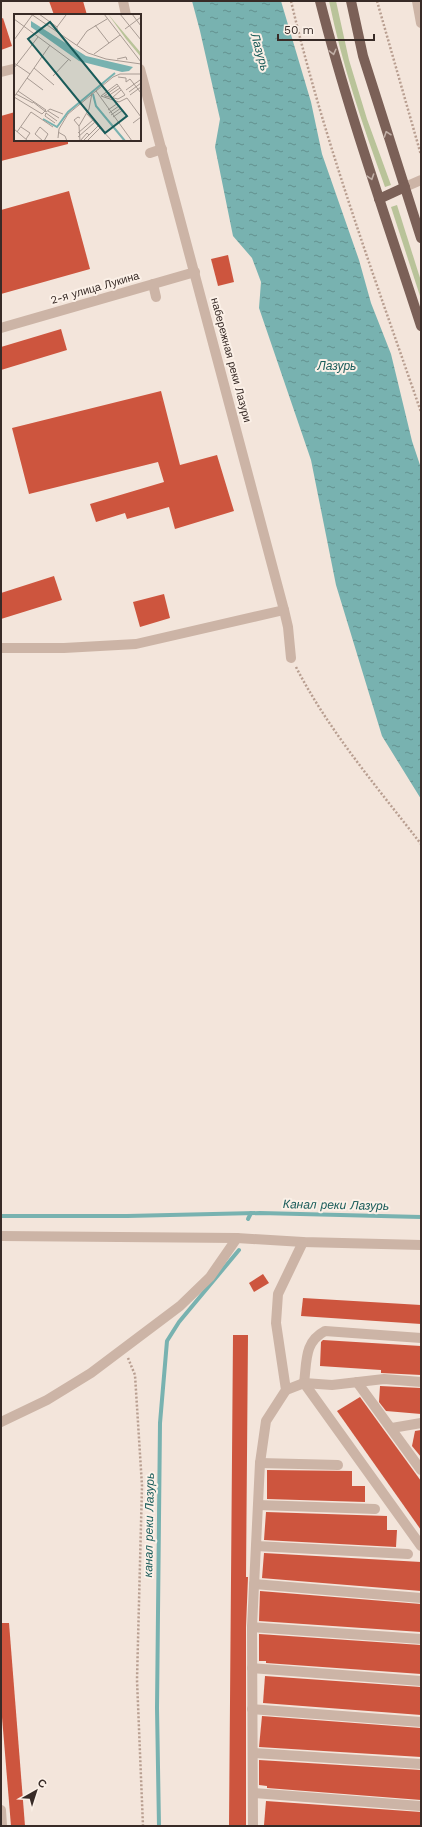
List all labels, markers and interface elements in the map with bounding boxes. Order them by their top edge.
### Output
inset map [14,14,141,141]
scale bar [278,16,374,42]
text: 50 m [284,23,314,37]
water label: Лазурь [248,30,272,73]
one-way arrow [329,49,337,56]
one-way arrow [383,131,392,138]
one-way arrow [367,173,375,180]
street label: 2-я улица Лукина [49,269,142,307]
street label: набережная реки Лазури [208,296,254,424]
water label: Лазурь [317,359,356,373]
water label: Канал реки Лазурь [283,1197,389,1213]
water label: канал реки Лазурь [141,1472,157,1578]
north arrow [16,1771,56,1811]
text: С [35,1776,49,1791]

